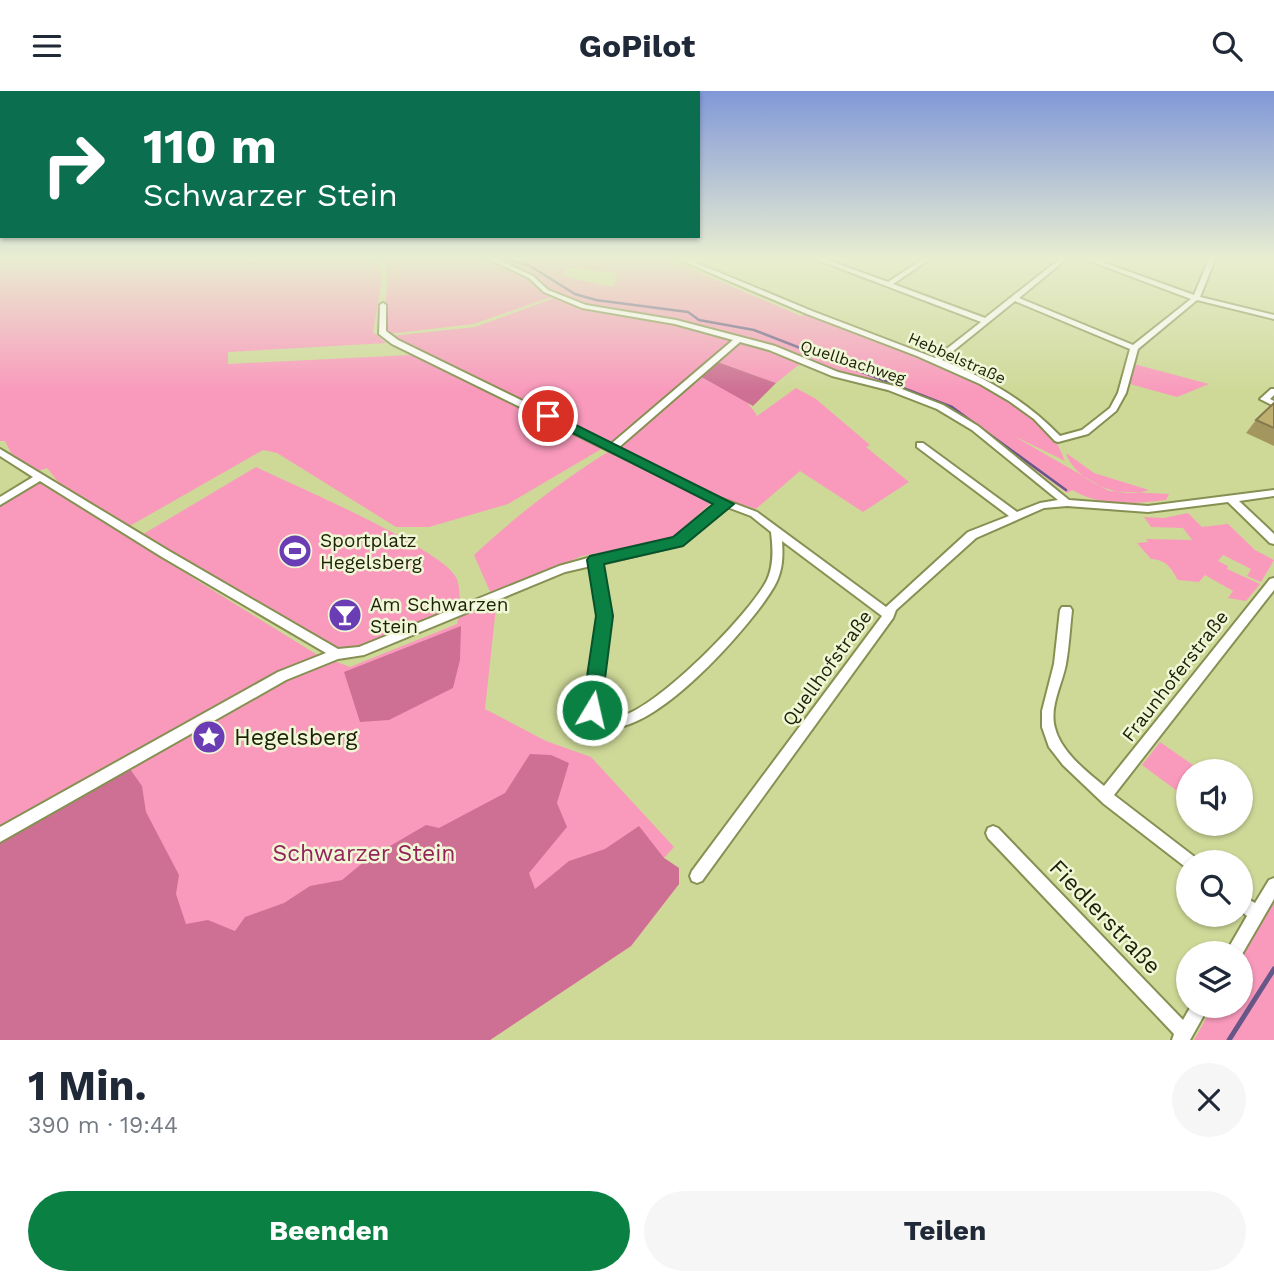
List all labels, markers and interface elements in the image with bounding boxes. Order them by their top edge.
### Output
icon: menu [28,27,66,65]
text: GoPilot [579,27,695,65]
icon: search [1208,27,1246,65]
text: 110 m [143,117,277,175]
icon: right [28,119,119,210]
text: Schwarzer Stein [143,176,398,214]
street label: Hebbelstraße [905,328,1009,388]
street label: Quellbachweg [798,336,908,388]
pin [518,386,578,446]
icon: arrive [529,397,567,435]
place label: Sportplatz Hegelsberg [320,529,423,574]
sports icon: Sportplatz Hegelsberg [276,532,314,570]
place label: Am Schwarzen Stein [370,593,508,638]
bar icon: Am Schwarzen Stein [326,596,364,634]
street label: Quellhofstraße [777,605,877,731]
street label: Fraunhoferstraße [1117,606,1233,746]
position arrow [555,673,629,747]
place icon: Hegelsberg [190,718,228,756]
place label: Hegelsberg [234,724,358,751]
map controls [1176,759,1253,1018]
button: sound [1176,759,1253,836]
park label: Schwarzer Stein [272,840,456,867]
button: search [1176,850,1253,927]
street label: Fiedlerstraße [1044,854,1166,980]
button: layers [1176,941,1253,1018]
text: 1 Min. [28,1061,147,1110]
button: close [1172,1063,1246,1137]
text: 390 m · 19:44 [28,1112,178,1139]
button: Beenden [28,1191,630,1271]
button: Teilen [644,1191,1246,1271]

